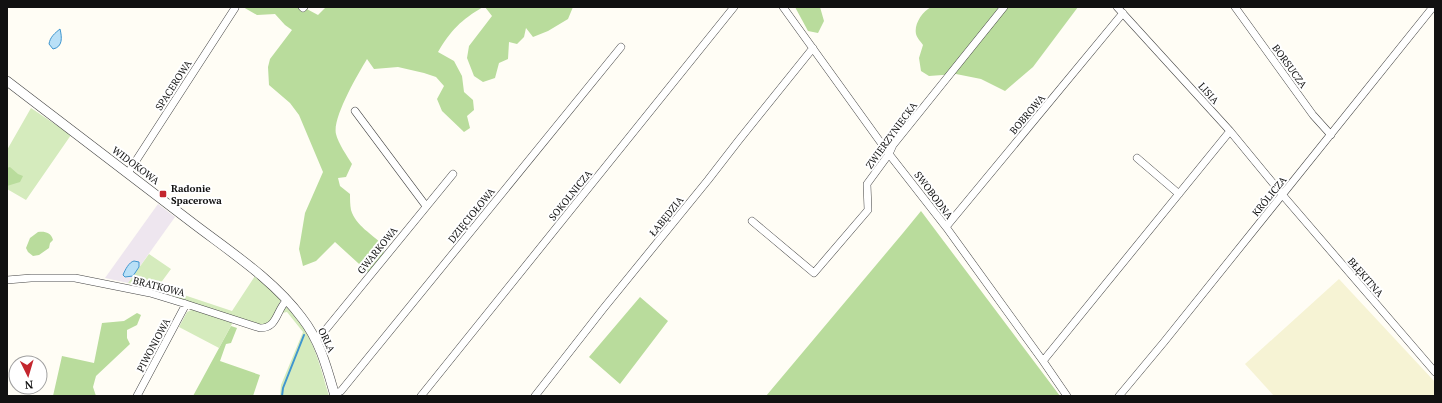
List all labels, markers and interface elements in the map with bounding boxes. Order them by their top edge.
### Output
street label: BORSUCZA [1269,42,1310,91]
street label: SPACEROWA [152,57,195,113]
street label: LISIA [1196,80,1222,107]
street label: BOBROWA [1007,92,1048,137]
street label: ZWIERZYNIECKA [863,99,920,171]
street label: WIDOKOWA [110,143,162,187]
street label: SOKOLNICZA [546,167,595,223]
street label: SWOBODNA [911,169,956,222]
street label: KRÓLICZA [1249,174,1290,219]
place label: Radonie Spacerowa [171,182,222,207]
street label: DZIĘCIOŁOWA [445,185,498,246]
marker: Radonie Spacerowa [158,189,168,199]
street label: ŁABĘDZIA [646,194,687,239]
street label: GWARKOWA [354,224,400,277]
street label: BŁĘKITNA [1345,255,1386,300]
street label: BRATKOWA [131,274,186,299]
street label: PIWONIOWA [134,316,173,374]
street label: ORLA [315,326,338,355]
north arrow [8,355,48,395]
text: N [23,378,34,392]

